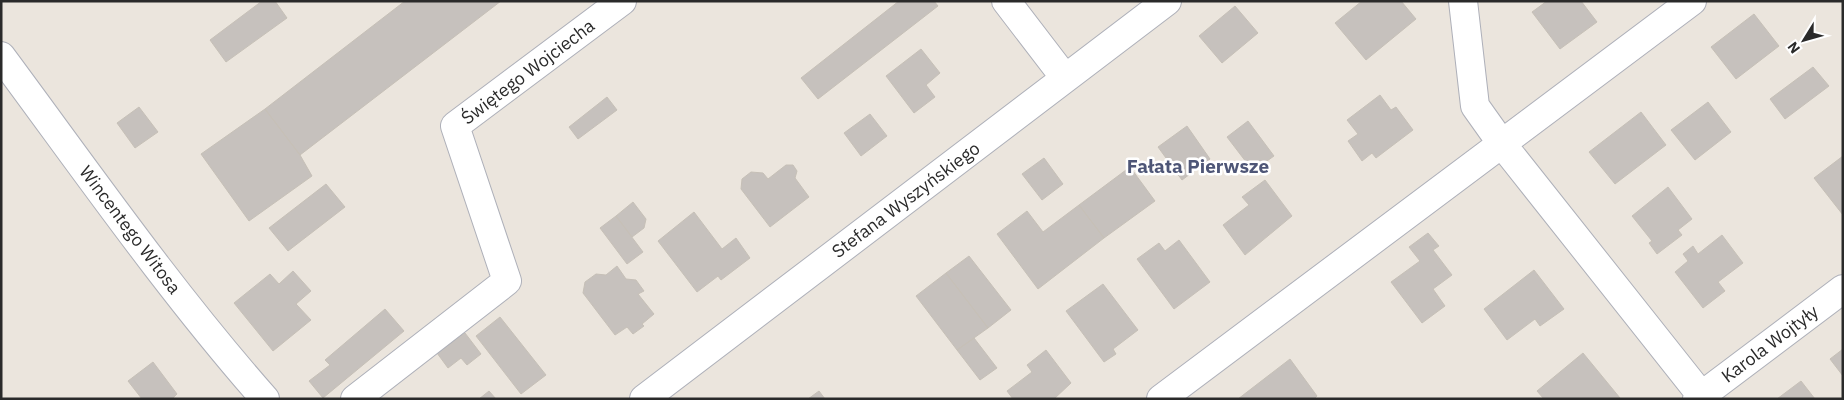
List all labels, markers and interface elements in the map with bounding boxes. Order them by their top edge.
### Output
street label: Świętego Wojciecha [456,14,599,129]
north arrow [1779,15,1829,65]
text: N [1783,38,1804,57]
street label: Stefana Wyszyńskiego [827,136,984,263]
district label: Fałata Pierwsze [1127,154,1269,178]
street label: Wincentego Witosa [75,161,186,299]
street label: Karola Wojtyły [1717,300,1823,388]

